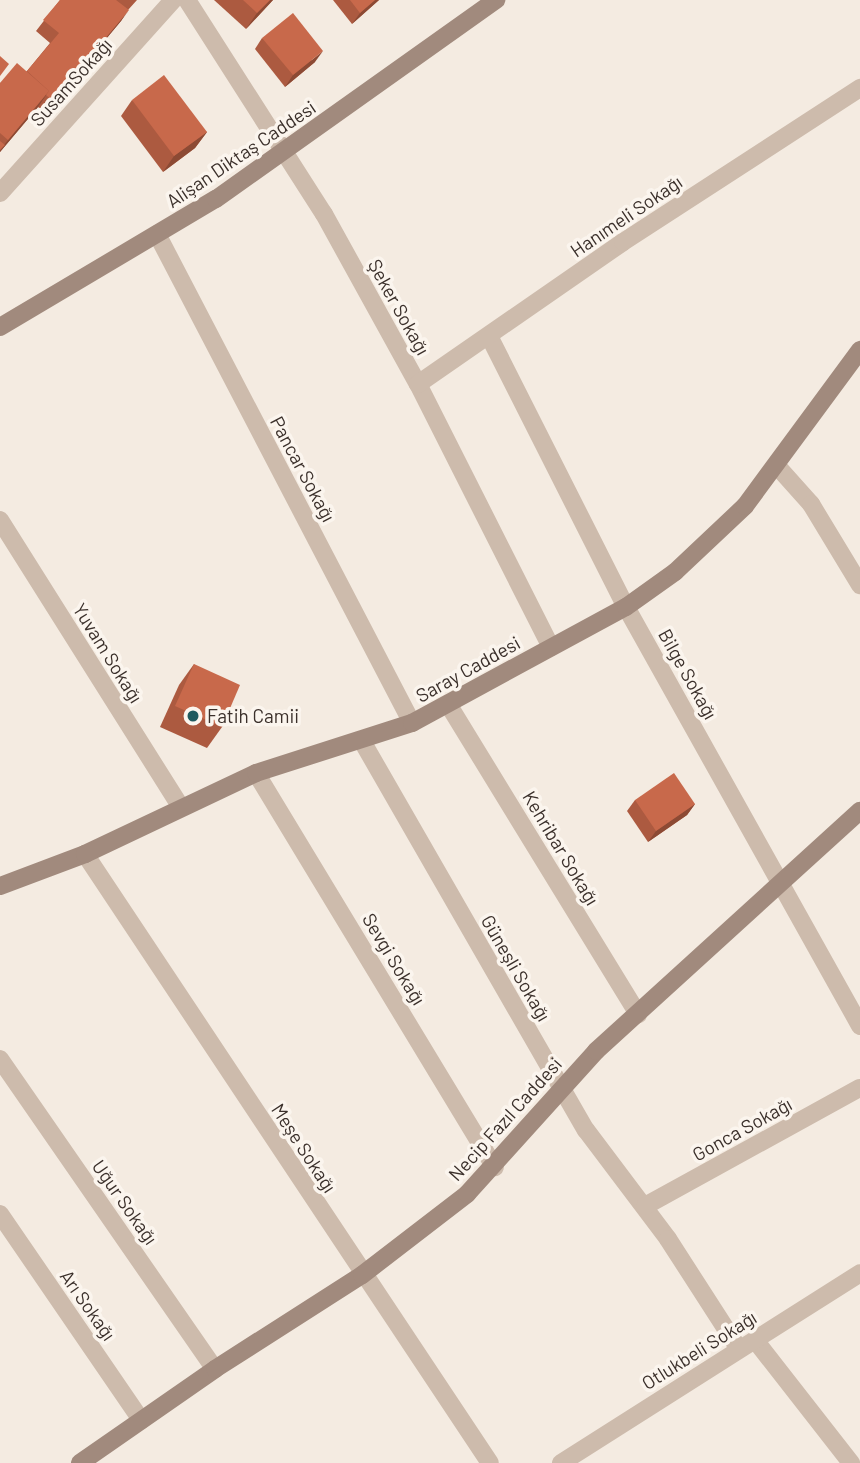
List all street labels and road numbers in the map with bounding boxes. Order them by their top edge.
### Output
street label: SusamSokağı [26,33,116,131]
street label: Alişan Diktaş Caddesi [162,96,320,212]
street label: Hanımeli Sokağı [566,170,686,262]
street label: Şeker Sokağı [363,255,435,359]
street label: Pancar Sokağı [266,412,340,526]
street label: Yuvam Sokağı [68,599,148,707]
street label: Bilge Sokağı [654,625,722,723]
street label: Saray Caddesi [412,631,524,707]
street label: Kehribar Sokağı [518,787,604,909]
street label: Sevgi Sokağı [358,909,430,1009]
street label: Güneşli Sokağı [476,911,556,1025]
street label: Necip Fazıl Caddesi [444,1053,566,1185]
street label: Gonca Sokağı [688,1092,796,1166]
street label: Meşe Sokağı [267,1099,341,1197]
street label: Uğur Sokağı [88,1155,162,1249]
street label: Arı Sokağı [55,1265,121,1345]
street label: Otlukbeli Sokağı [637,1306,761,1394]

